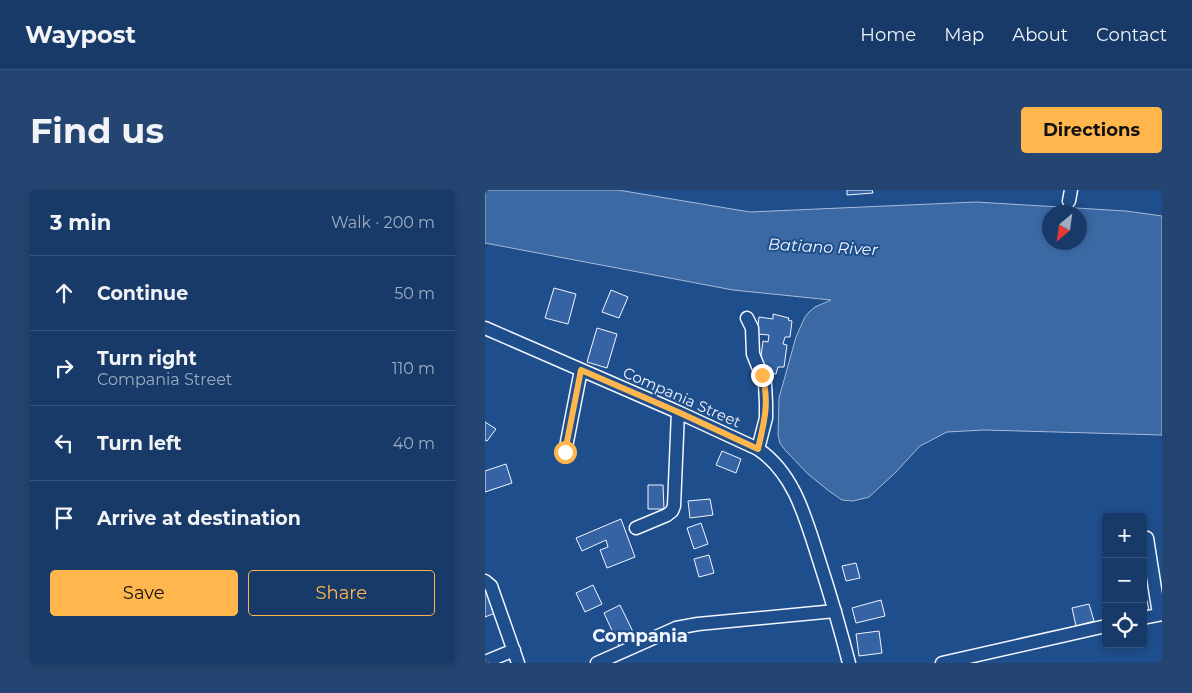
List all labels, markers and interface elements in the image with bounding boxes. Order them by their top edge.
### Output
text: Waypost [25,20,136,49]
text: Home [860,24,916,46]
text: Map [944,24,984,46]
text: About [1012,24,1068,46]
text: Contact [1096,24,1167,46]
button: Directions [1021,107,1162,153]
text: Find us [30,109,164,152]
north arrow [1042,205,1087,250]
text: 3 min [50,210,111,235]
text: Walk · 200 m [331,213,435,232]
water label: Batiano River [768,235,879,259]
icon: ahead [50,279,78,307]
text: Continue [97,282,188,305]
text: 50 m [394,284,435,303]
text: Turn right [97,347,197,370]
icon: right [50,354,78,382]
text: 110 m [392,359,435,378]
street label: Compania Street [620,363,744,431]
route end [751,364,774,387]
text: Compania Street [97,370,232,389]
icon: left [50,429,78,457]
text: Turn left [97,432,182,455]
text: 40 m [393,434,435,453]
route start [554,441,577,464]
icon: arrive [50,504,78,532]
text: Arrive at destination [97,507,301,530]
map controls [1102,513,1147,648]
button: + [1102,513,1147,558]
button: − [1102,558,1147,603]
button: Save [50,570,238,616]
button: Share [248,570,435,616]
button: locate [1102,603,1147,648]
district label: Compania [592,625,688,647]

